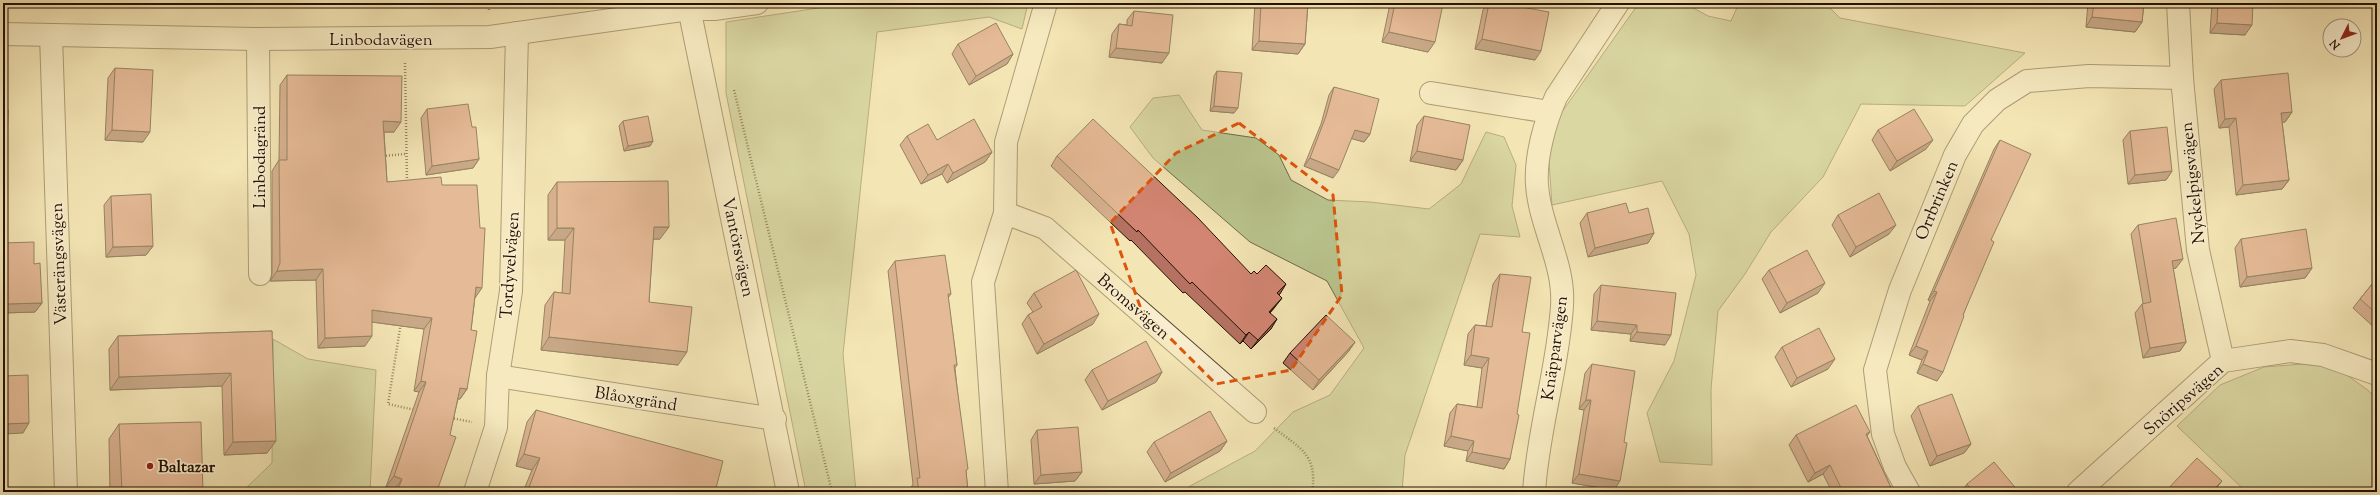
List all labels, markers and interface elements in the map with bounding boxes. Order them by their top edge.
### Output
north arrow [2322,18,2362,58]
street label: Linbodavägen [329,29,433,53]
text: N [2326,35,2345,53]
street label: Linbodagränd [249,105,273,208]
street label: Nyckelpigsvägen [2176,121,2212,245]
street label: Orrbrinken [1910,157,1965,244]
street label: Vantörsvägen [715,195,759,299]
street label: Västerängsvägen [46,202,74,326]
street label: Tordyvelvägen [495,211,527,320]
street label: Bromsvägen [1091,269,1174,346]
street label: Knäpparvägen [1537,294,1575,402]
street label: Snöripsvägen [2139,359,2230,442]
street label: Blåoxgränd [593,382,679,418]
place label: Baltazar [158,456,216,480]
marker: Baltazar [145,461,155,471]

